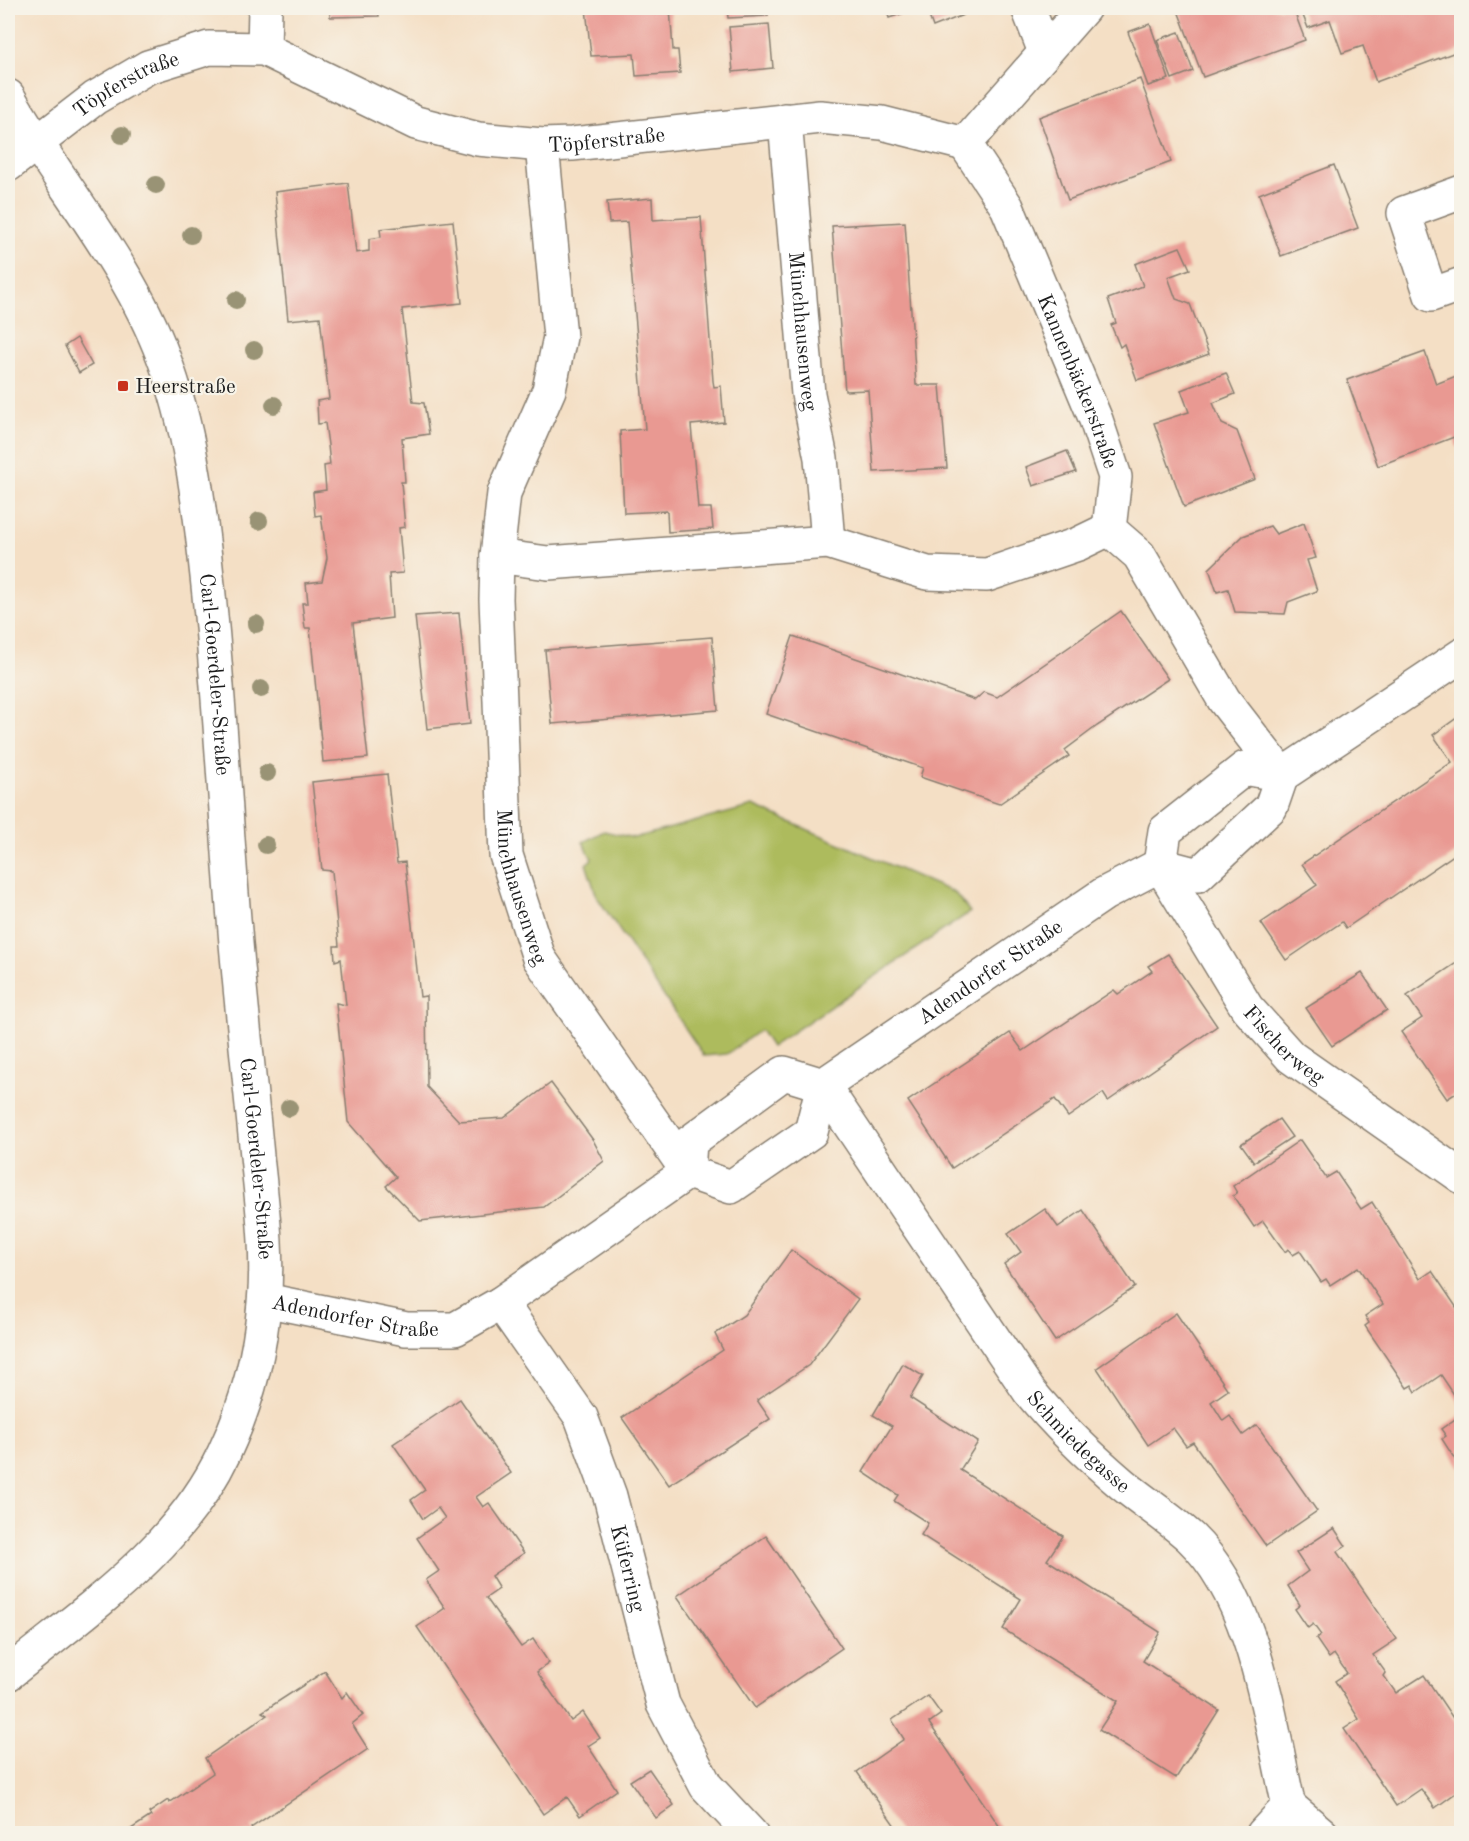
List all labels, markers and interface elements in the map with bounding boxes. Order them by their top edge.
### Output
street label: Töpferstraße [70,49,182,123]
street label: Töpferstraße [547,125,666,157]
street label: Münchhausenweg [784,251,820,414]
street label: Kannenbäckerstraße [1033,292,1120,471]
place label: Heerstraße [135,377,236,398]
marker: Heerstraße [116,379,130,393]
street label: Carl-Goerdeler-Straße [195,572,233,776]
street label: Münchhausenweg [492,809,550,970]
street label: Adendorfer Straße [915,916,1067,1029]
street label: Fischerweg [1238,1002,1329,1090]
street label: Carl-Goerdeler-Straße [235,1057,275,1260]
street label: Adendorfer Straße [270,1293,439,1341]
street label: Schmiedegasse [1022,1388,1133,1498]
street label: Küferring [606,1523,648,1615]

